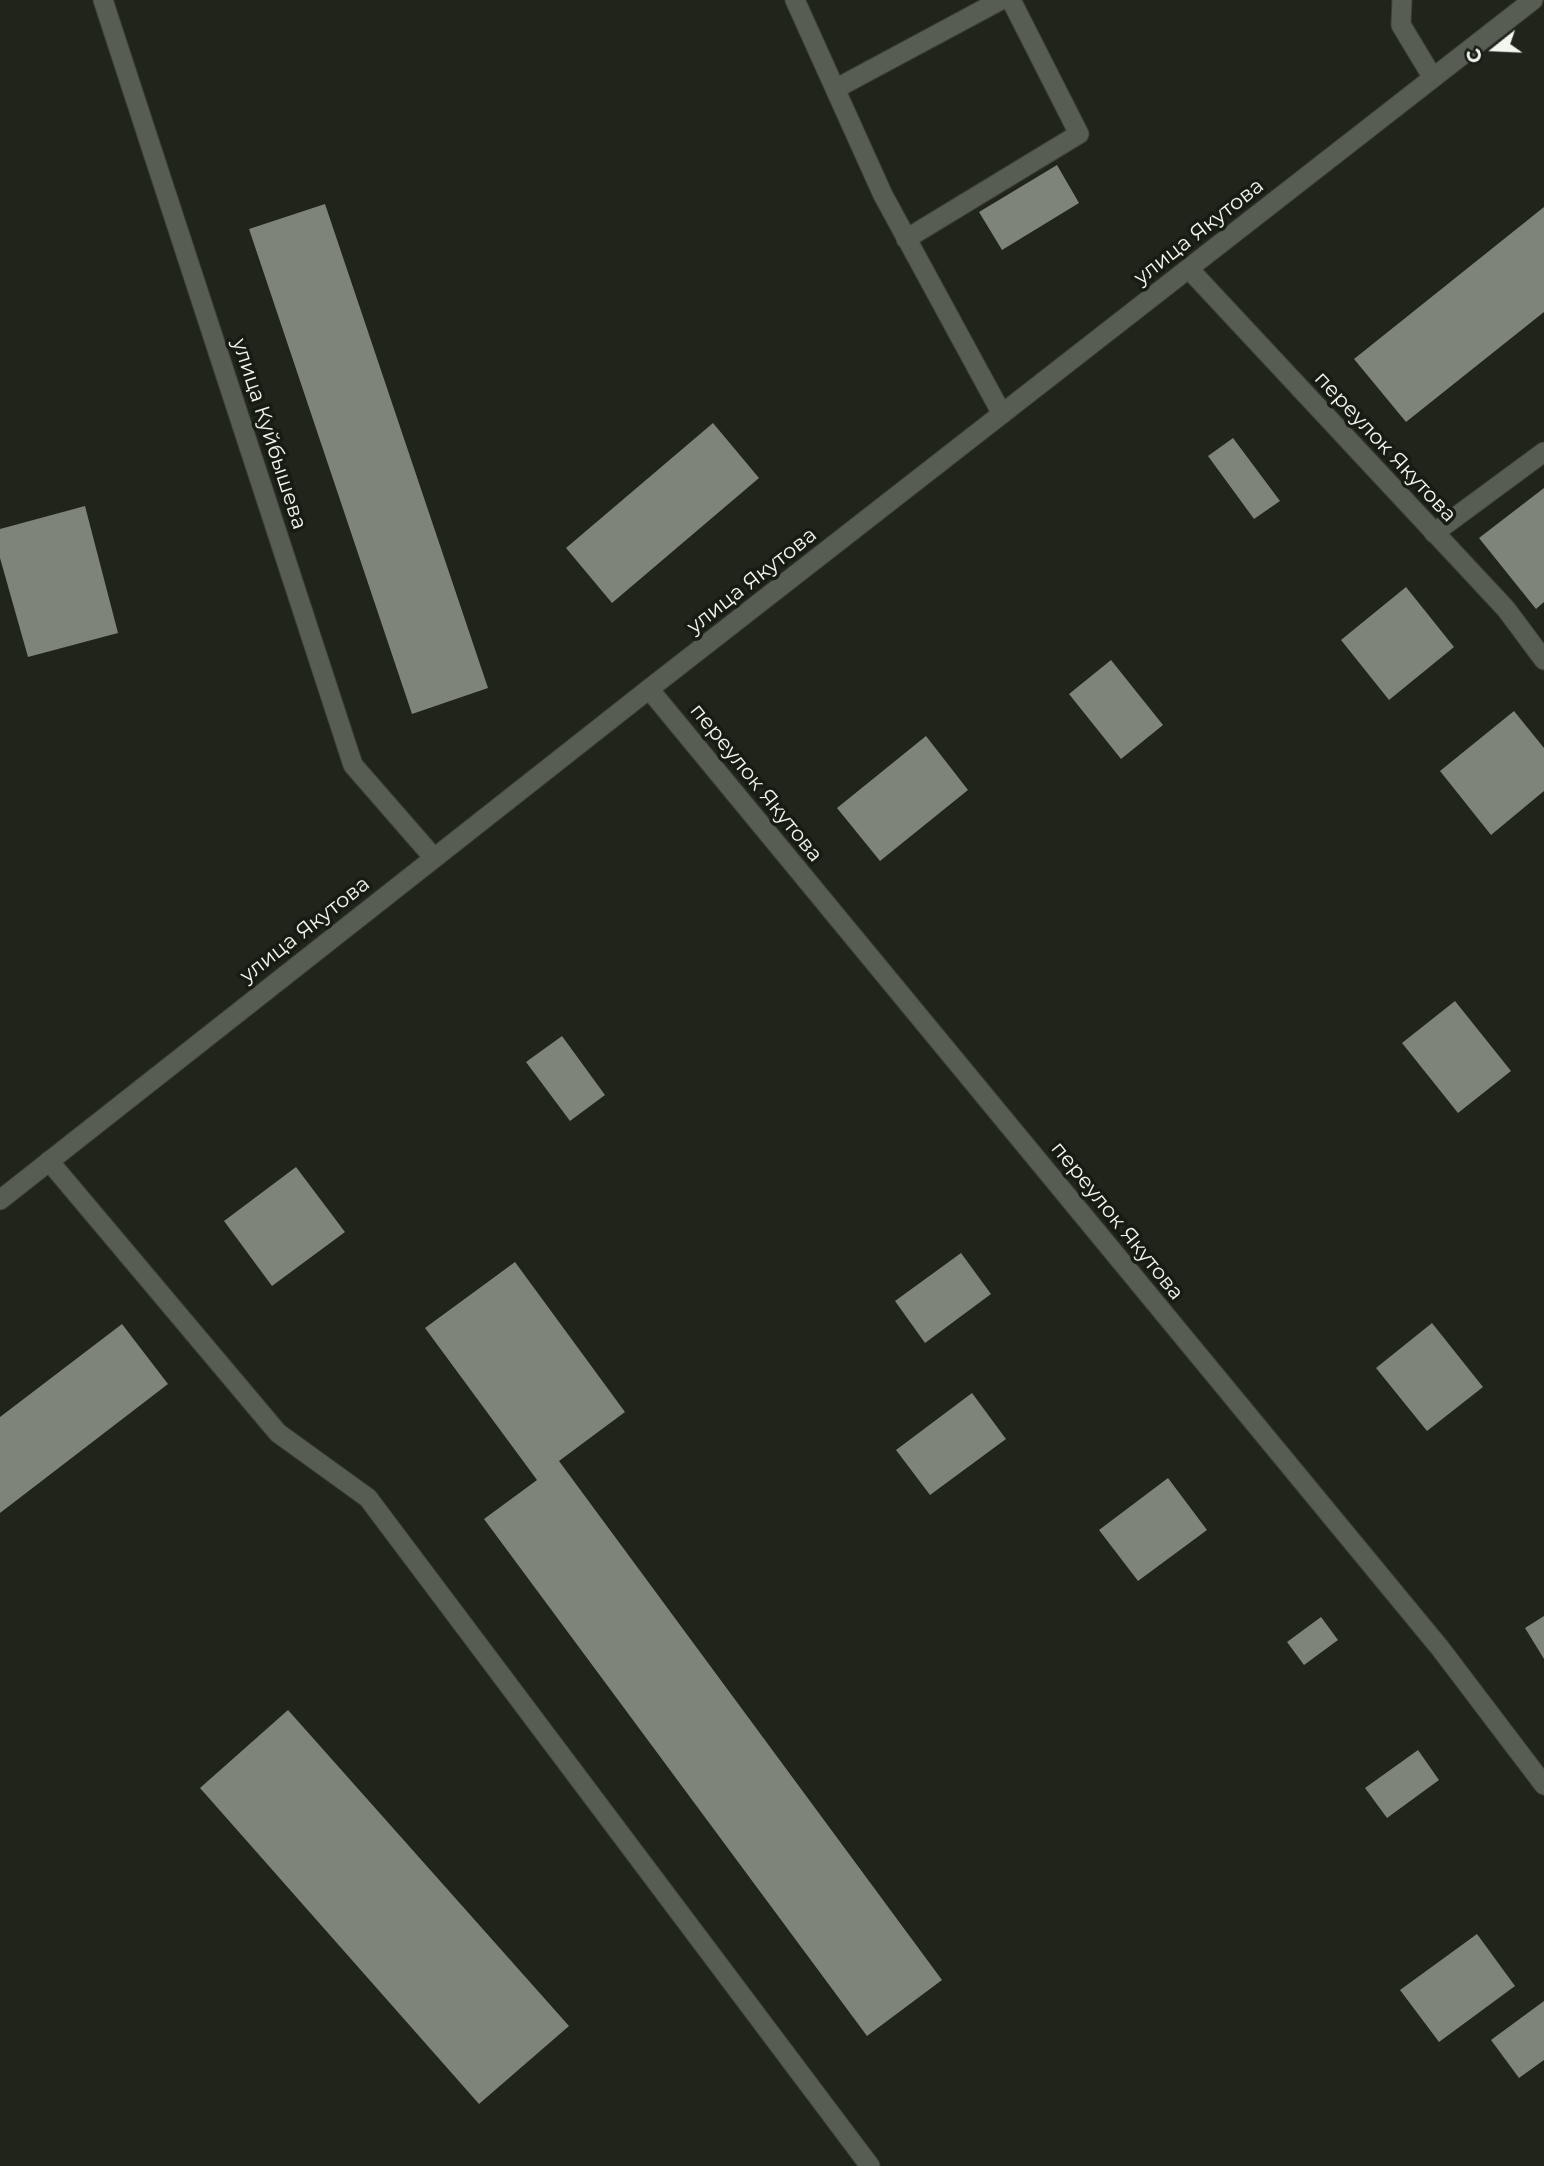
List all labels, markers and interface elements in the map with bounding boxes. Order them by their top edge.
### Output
north arrow [1460,14,1530,84]
text: С [1461,46,1488,66]
street label: улица Якутова [1129,174,1269,290]
street label: улица Куйбышева [226,335,312,533]
street label: переулок Якутова [1309,367,1461,527]
street label: улица Якутова [682,523,822,639]
street label: переулок Якутова [684,699,828,867]
street label: улица Якутова [235,872,375,988]
street label: переулок Якутова [1045,1137,1189,1305]

